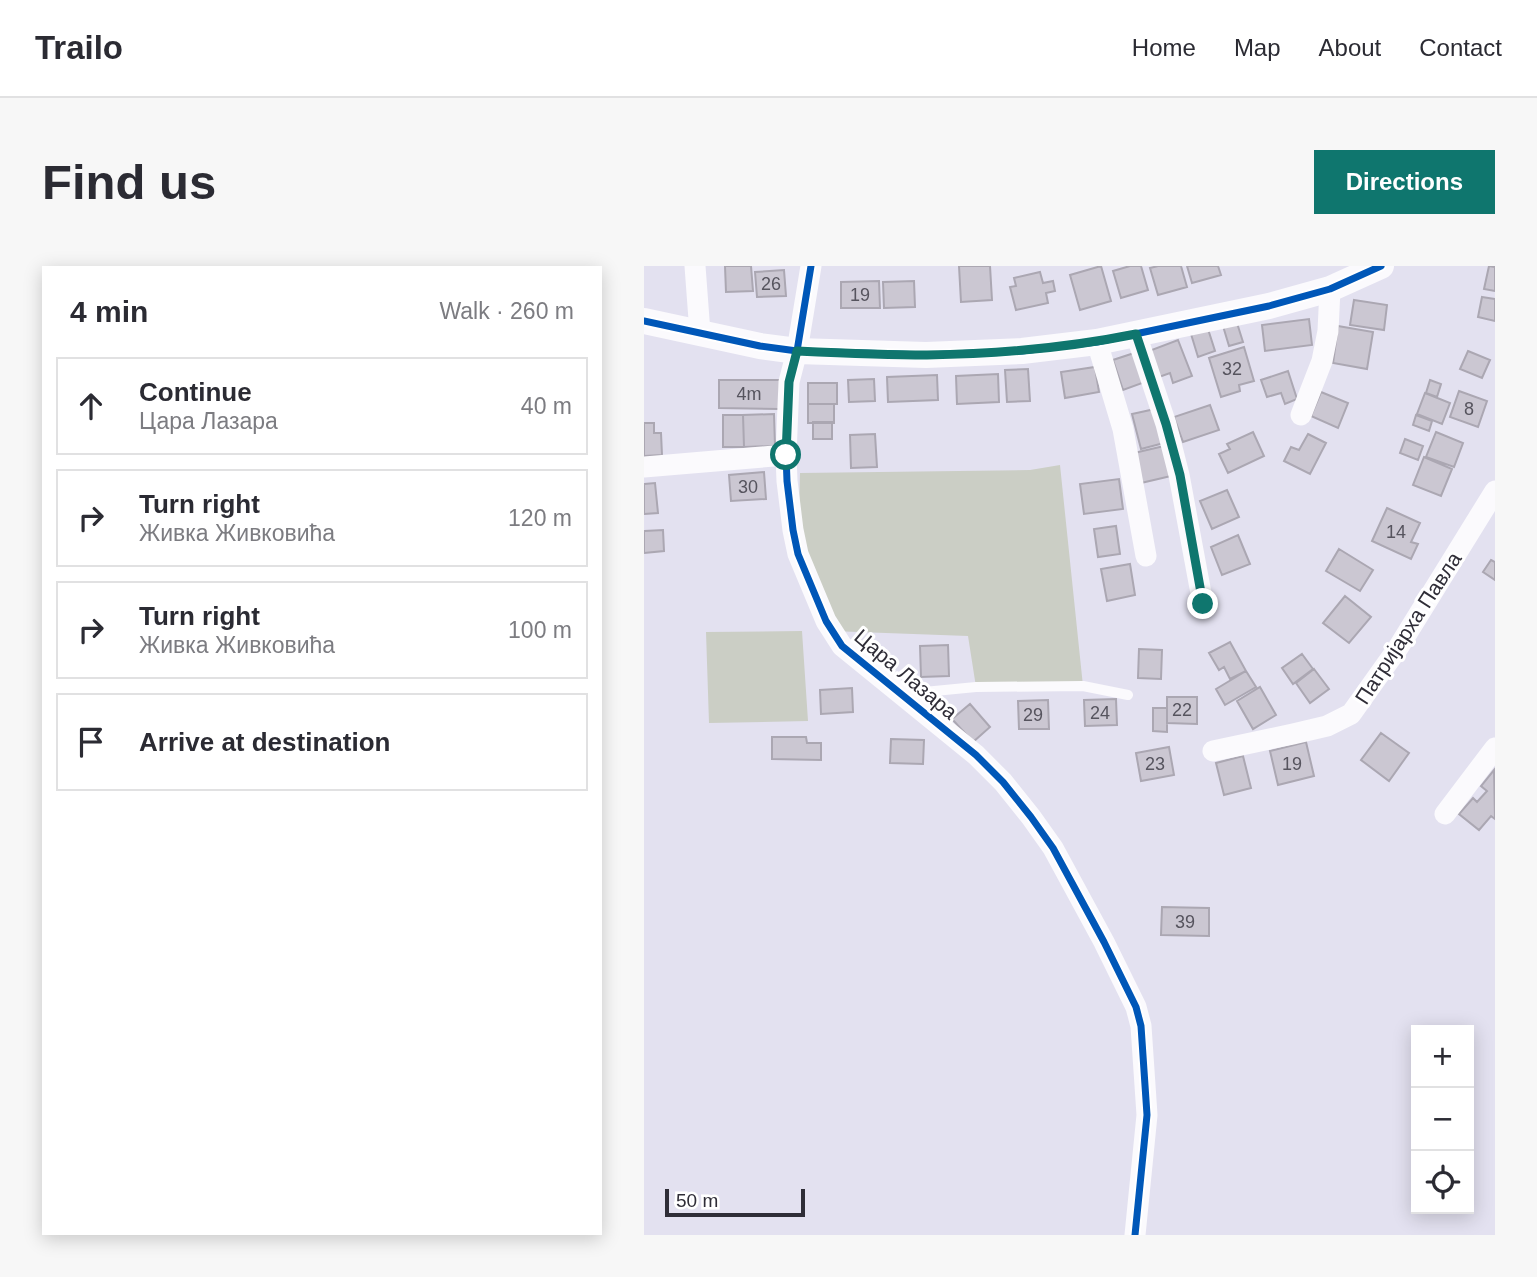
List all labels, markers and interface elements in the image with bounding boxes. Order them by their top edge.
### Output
text: Trailo [35,29,123,66]
text: Home [1132,34,1196,61]
text: Map [1234,34,1281,61]
text: About [1319,34,1381,61]
text: Contact [1419,34,1502,61]
button: Directions [1314,150,1495,214]
text: Find us [42,155,216,209]
house number: 26 [761,274,781,294]
house number: 19 [850,285,870,305]
text: 4 min [70,295,148,328]
text: Walk · 260 m [439,298,574,324]
house number: 32 [1222,359,1242,379]
text: Continue [139,377,252,407]
house number: 4m [736,384,762,404]
icon: ahead [72,387,110,425]
text: 40 m [521,393,572,419]
house number: 8 [1464,399,1474,419]
text: Цара Лазара [139,408,278,434]
route start [770,439,801,470]
house number: 30 [738,477,758,497]
text: Turn right [139,489,260,519]
icon: right [72,499,110,537]
text: 120 m [508,505,572,531]
text: Живка Живковића [139,520,335,546]
house number: 14 [1386,522,1406,542]
street label: Патријарха Павла [1350,548,1466,708]
route end [1187,588,1218,619]
text: Turn right [139,601,260,631]
icon: right [72,611,110,649]
text: 100 m [508,617,572,643]
street label: Цара Лазара [850,624,962,724]
text: Живка Живковића [139,632,335,658]
house number: 22 [1172,700,1192,720]
house number: 24 [1090,703,1110,723]
house number: 29 [1023,705,1043,725]
icon: arrive [72,723,110,761]
text: Arrive at destination [139,727,390,757]
house number: 23 [1145,754,1165,774]
house number: 19 [1282,754,1302,774]
house number: 39 [1175,912,1195,932]
map controls [1411,1025,1474,1214]
button: + [1411,1025,1474,1088]
button: − [1411,1088,1474,1151]
button: locate [1411,1151,1474,1214]
scale bar [665,1186,805,1218]
text: 50 m [676,1190,718,1211]

